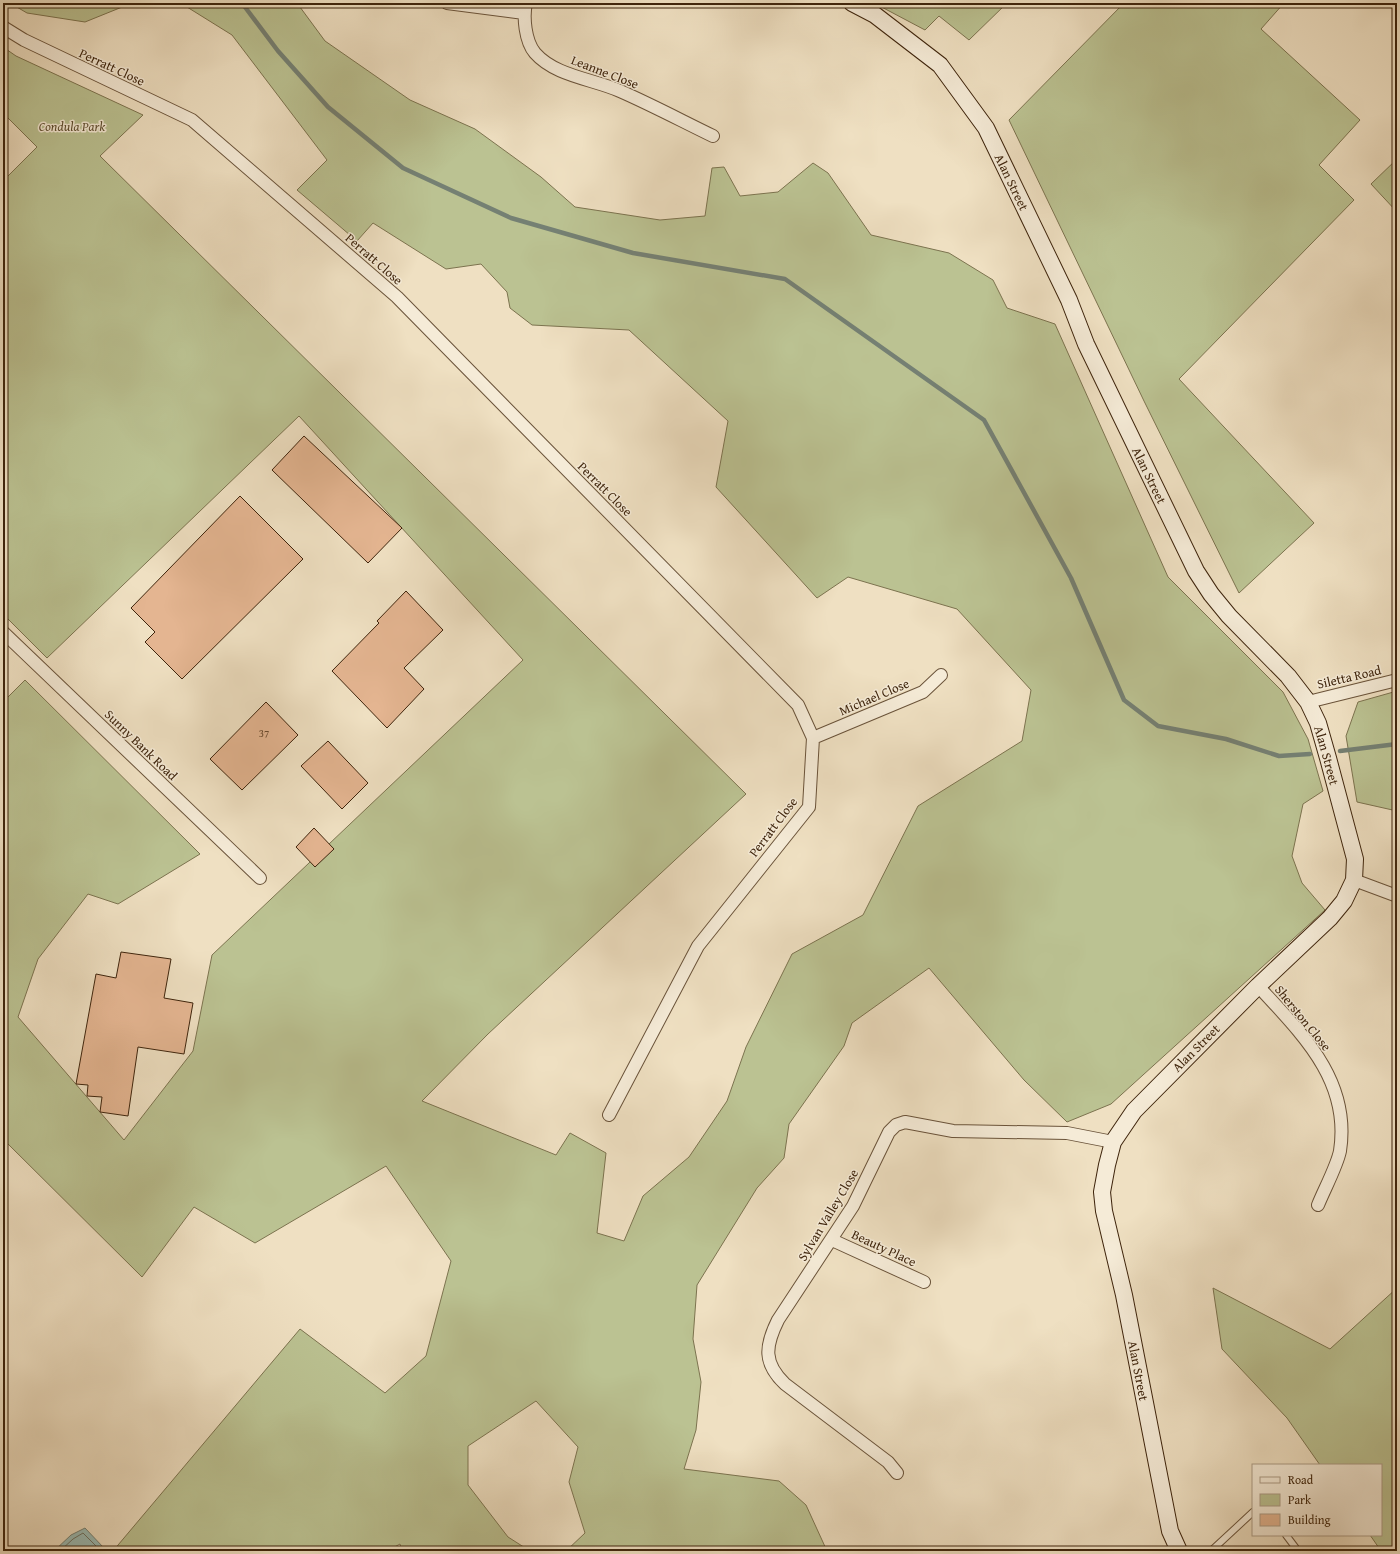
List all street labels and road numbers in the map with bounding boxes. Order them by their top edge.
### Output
street label: Perratt Close [76,43,148,91]
street label: Leanne Close [569,50,641,94]
street label: Alan Street [990,151,1034,214]
street label: Perratt Close [341,229,407,289]
street label: Alan Street [1128,444,1172,507]
street label: Perratt Close [573,457,637,521]
street label: Siletta Road [1315,660,1383,694]
street label: Michael Close [836,674,912,720]
street label: Sunny Bank Road [100,705,182,785]
street label: Alan Street [1310,723,1344,787]
street label: Perratt Close [744,793,802,861]
street label: Sherston Close [1270,981,1336,1055]
street label: Alan Street [1168,1020,1224,1076]
street label: Sylvan Valley Close [793,1165,863,1265]
street label: Beauty Place [849,1225,919,1271]
street label: Alan Street [1124,1339,1154,1403]

